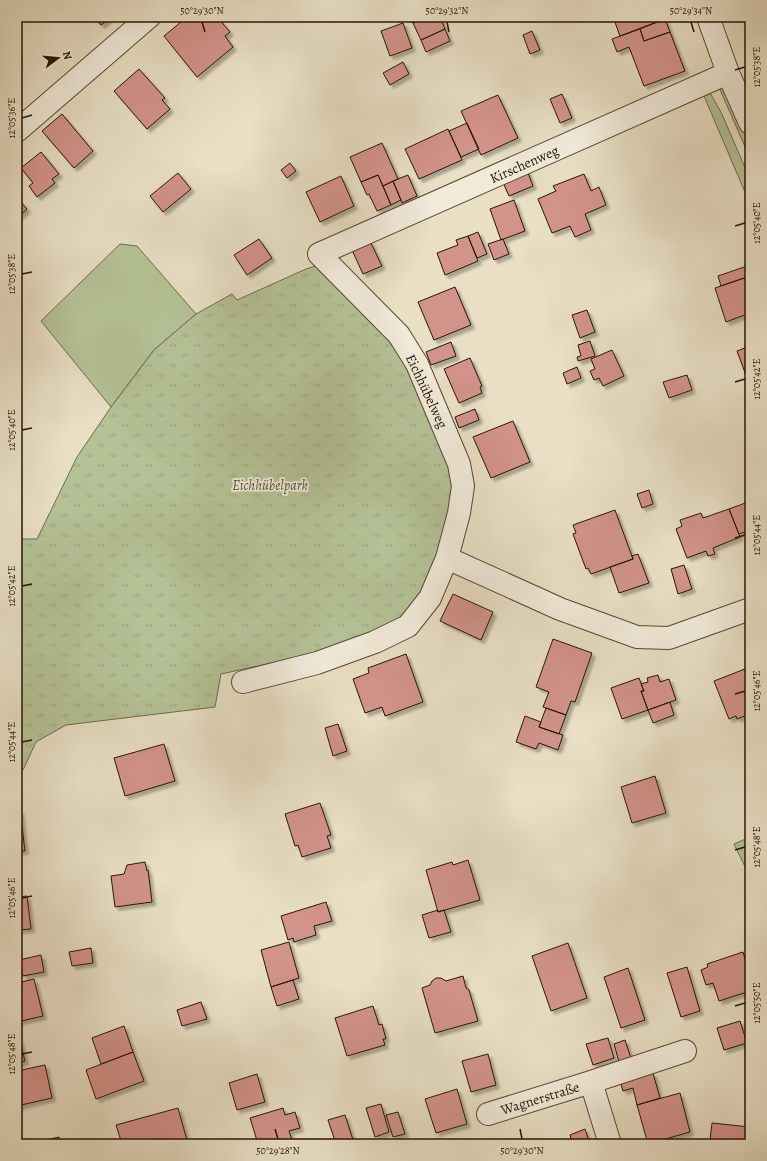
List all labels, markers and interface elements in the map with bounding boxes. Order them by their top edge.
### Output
text: 50°29'30"N [180,4,224,17]
text: 50°29'32"N [426,4,468,17]
text: 50°29'34"N [670,4,712,17]
north arrow [38,38,78,78]
text: 12°05'38"E [750,47,763,87]
text: N [59,49,75,61]
text: 12°05'36"E [5,98,18,138]
street label: Kirschenweg [487,141,562,188]
text: 12°05'40"E [750,202,763,244]
text: 12°05'38"E [5,254,18,294]
street label: Eichhübelweg [401,351,452,431]
text: 12°05'42"E [750,359,763,399]
text: 12°05'40"E [5,409,18,451]
park label: Eichhübelpark [232,476,308,495]
text: 12°05'44"E [750,515,763,555]
text: 12°05'42"E [5,566,18,606]
text: 12°05'46"E [750,671,763,711]
text: 12°05'44"E [5,722,18,762]
text: 12°05'48"E [750,826,763,867]
text: 12°05'46"E [5,878,18,918]
text: 12°05'50"E [750,982,763,1024]
text: 12°05'48"E [5,1033,18,1074]
street label: Wagnerstraße [498,1078,582,1120]
text: 50°29'28"N [256,1144,300,1157]
text: 50°29'30"N [500,1144,544,1157]

